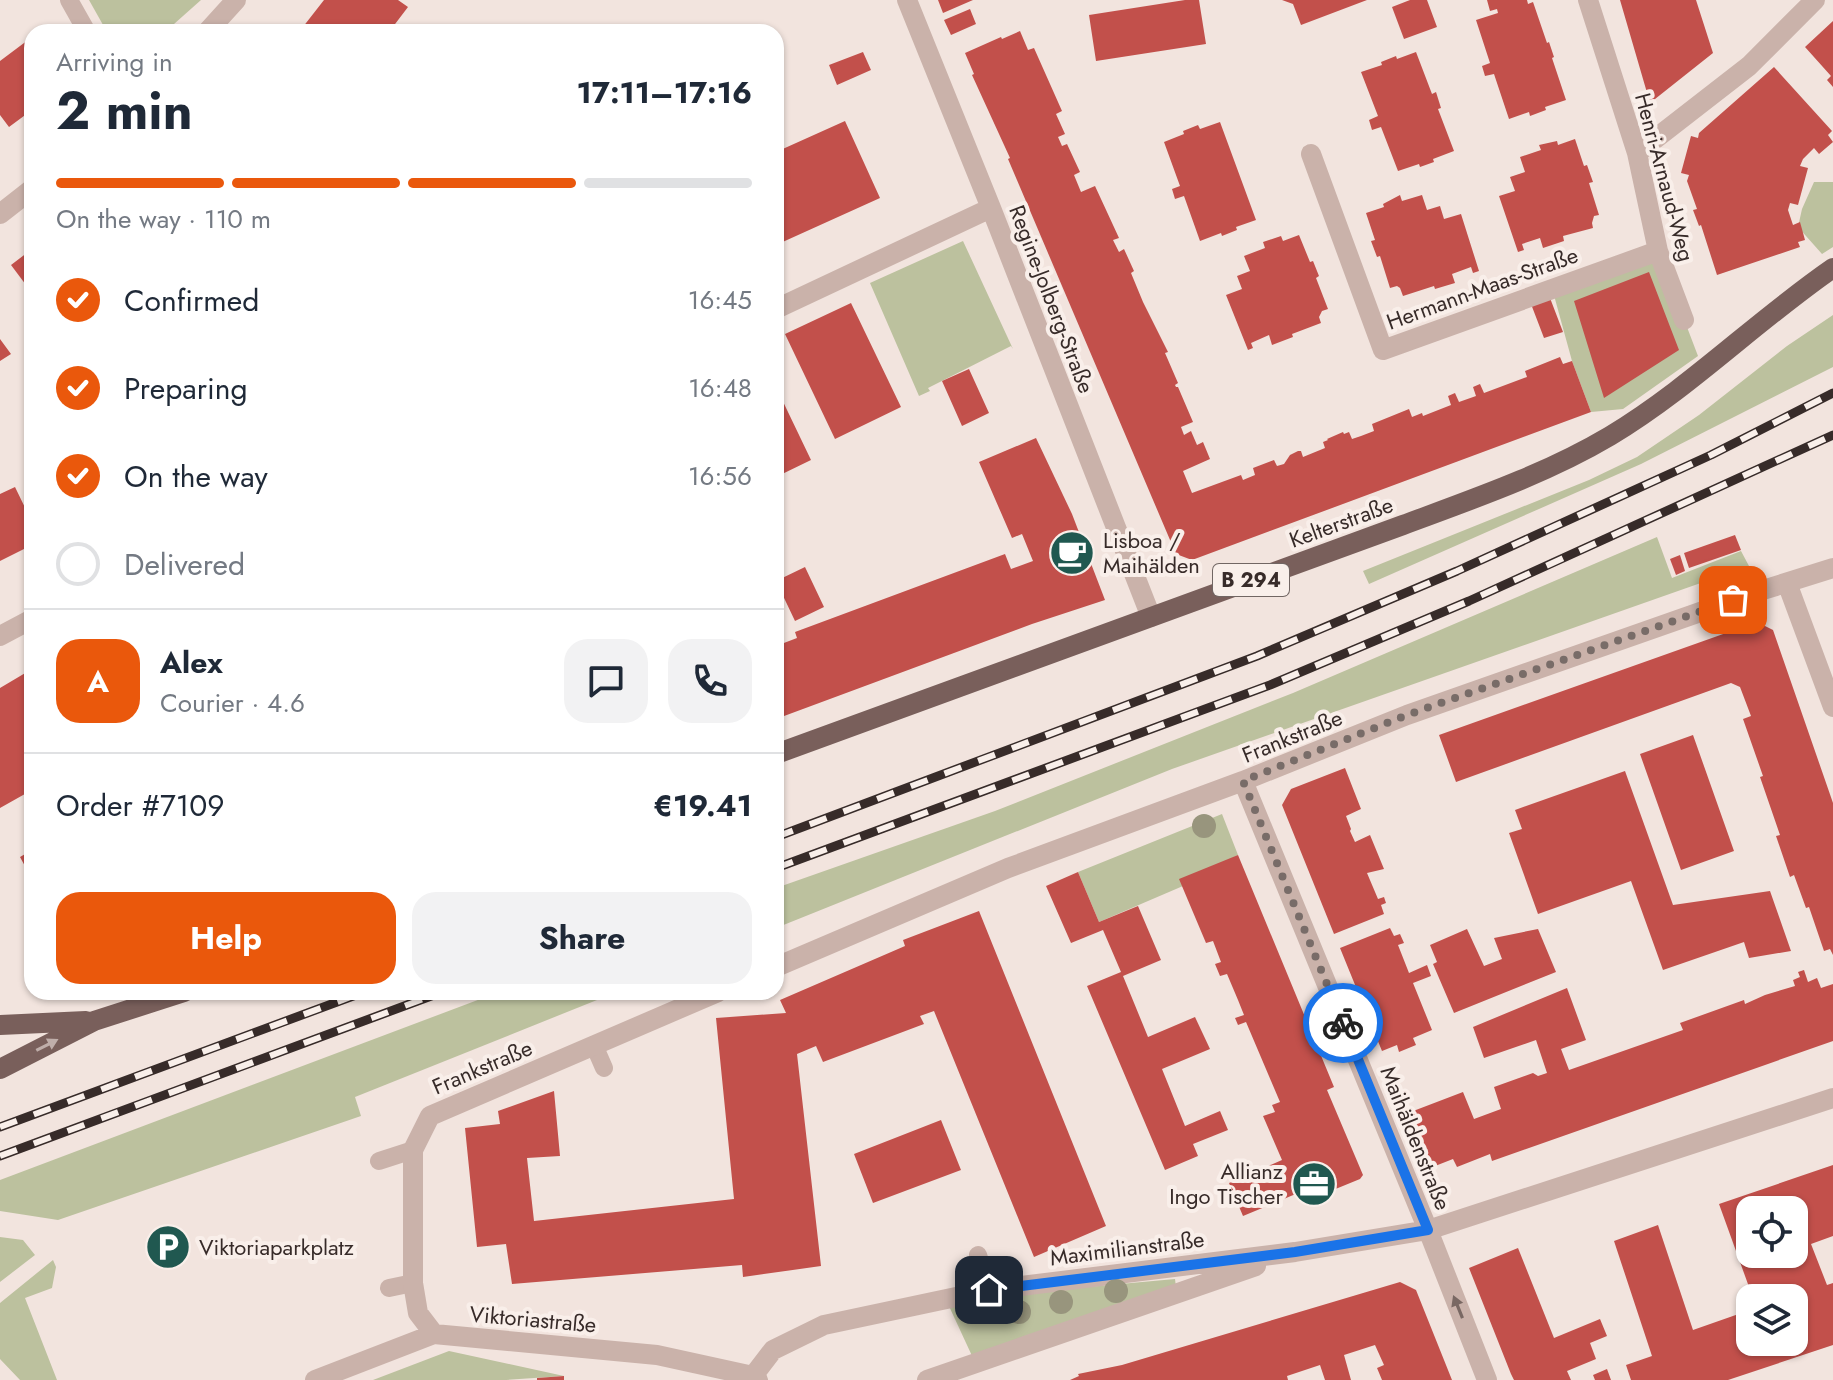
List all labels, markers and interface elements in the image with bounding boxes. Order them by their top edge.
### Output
text: Arriving in [56,43,173,81]
text: 17:11–17:16 [577,71,752,114]
text: 2 min [56,73,193,149]
street label: Henri-Arnaud-Weg [1627,89,1703,265]
text: On the way · 110 m [56,200,271,238]
street label: Regine-Jolberg-Straße [1001,200,1103,398]
street label: Hermann-Maas-Straße [1382,238,1582,338]
icon: check [56,278,100,322]
text: Confirmed [124,279,259,322]
text: 16:45 [688,281,752,319]
icon: check [56,366,100,410]
text: Preparing [124,367,248,410]
text: 16:48 [688,369,752,407]
icon: check [56,454,100,498]
text: On the way [124,455,268,498]
text: 16:56 [688,457,752,495]
street label: Kelterstraße [1285,488,1397,556]
place label: Lisboa / Maihälden [1103,524,1200,581]
cafe icon: Lisboa / Maihälden [1048,529,1096,577]
text: Delivered [124,543,245,586]
road number: B 294 [1213,564,1289,596]
pin [1699,566,1767,634]
icon: bag [1711,578,1755,622]
button: chat [564,639,648,723]
button: phone [668,639,752,723]
text: Alex [160,641,223,684]
text: A [87,660,109,703]
text: Courier · 4.6 [160,684,305,722]
street label: Frankstraße [1237,701,1347,771]
text: Order #7109 [56,784,225,827]
text: €19.41 [653,784,752,827]
button: Help [56,892,396,984]
button: Share [412,892,752,984]
courier [1303,983,1383,1063]
icon: bike [1321,1001,1365,1045]
street label: Frankstraße [427,1032,537,1102]
one-way arrow [36,1038,58,1052]
street label: Maihäldenstraße [1373,1061,1459,1215]
place label: Allianz Ingo Tischer [1169,1155,1283,1212]
office icon: Allianz Ingo Tischer [1290,1160,1338,1208]
map controls [1736,1196,1808,1356]
button: locate [1736,1196,1808,1268]
parking icon: Viktoriaparkplatz [144,1223,192,1271]
street label: Maximilianstraße [1048,1223,1206,1273]
place label: Viktoriaparkplatz [199,1231,354,1263]
pin [955,1256,1023,1324]
icon: home [967,1268,1011,1312]
button: layers [1736,1284,1808,1356]
one-way arrow [1451,1295,1464,1319]
street label: Viktoriastraße [468,1298,598,1340]

